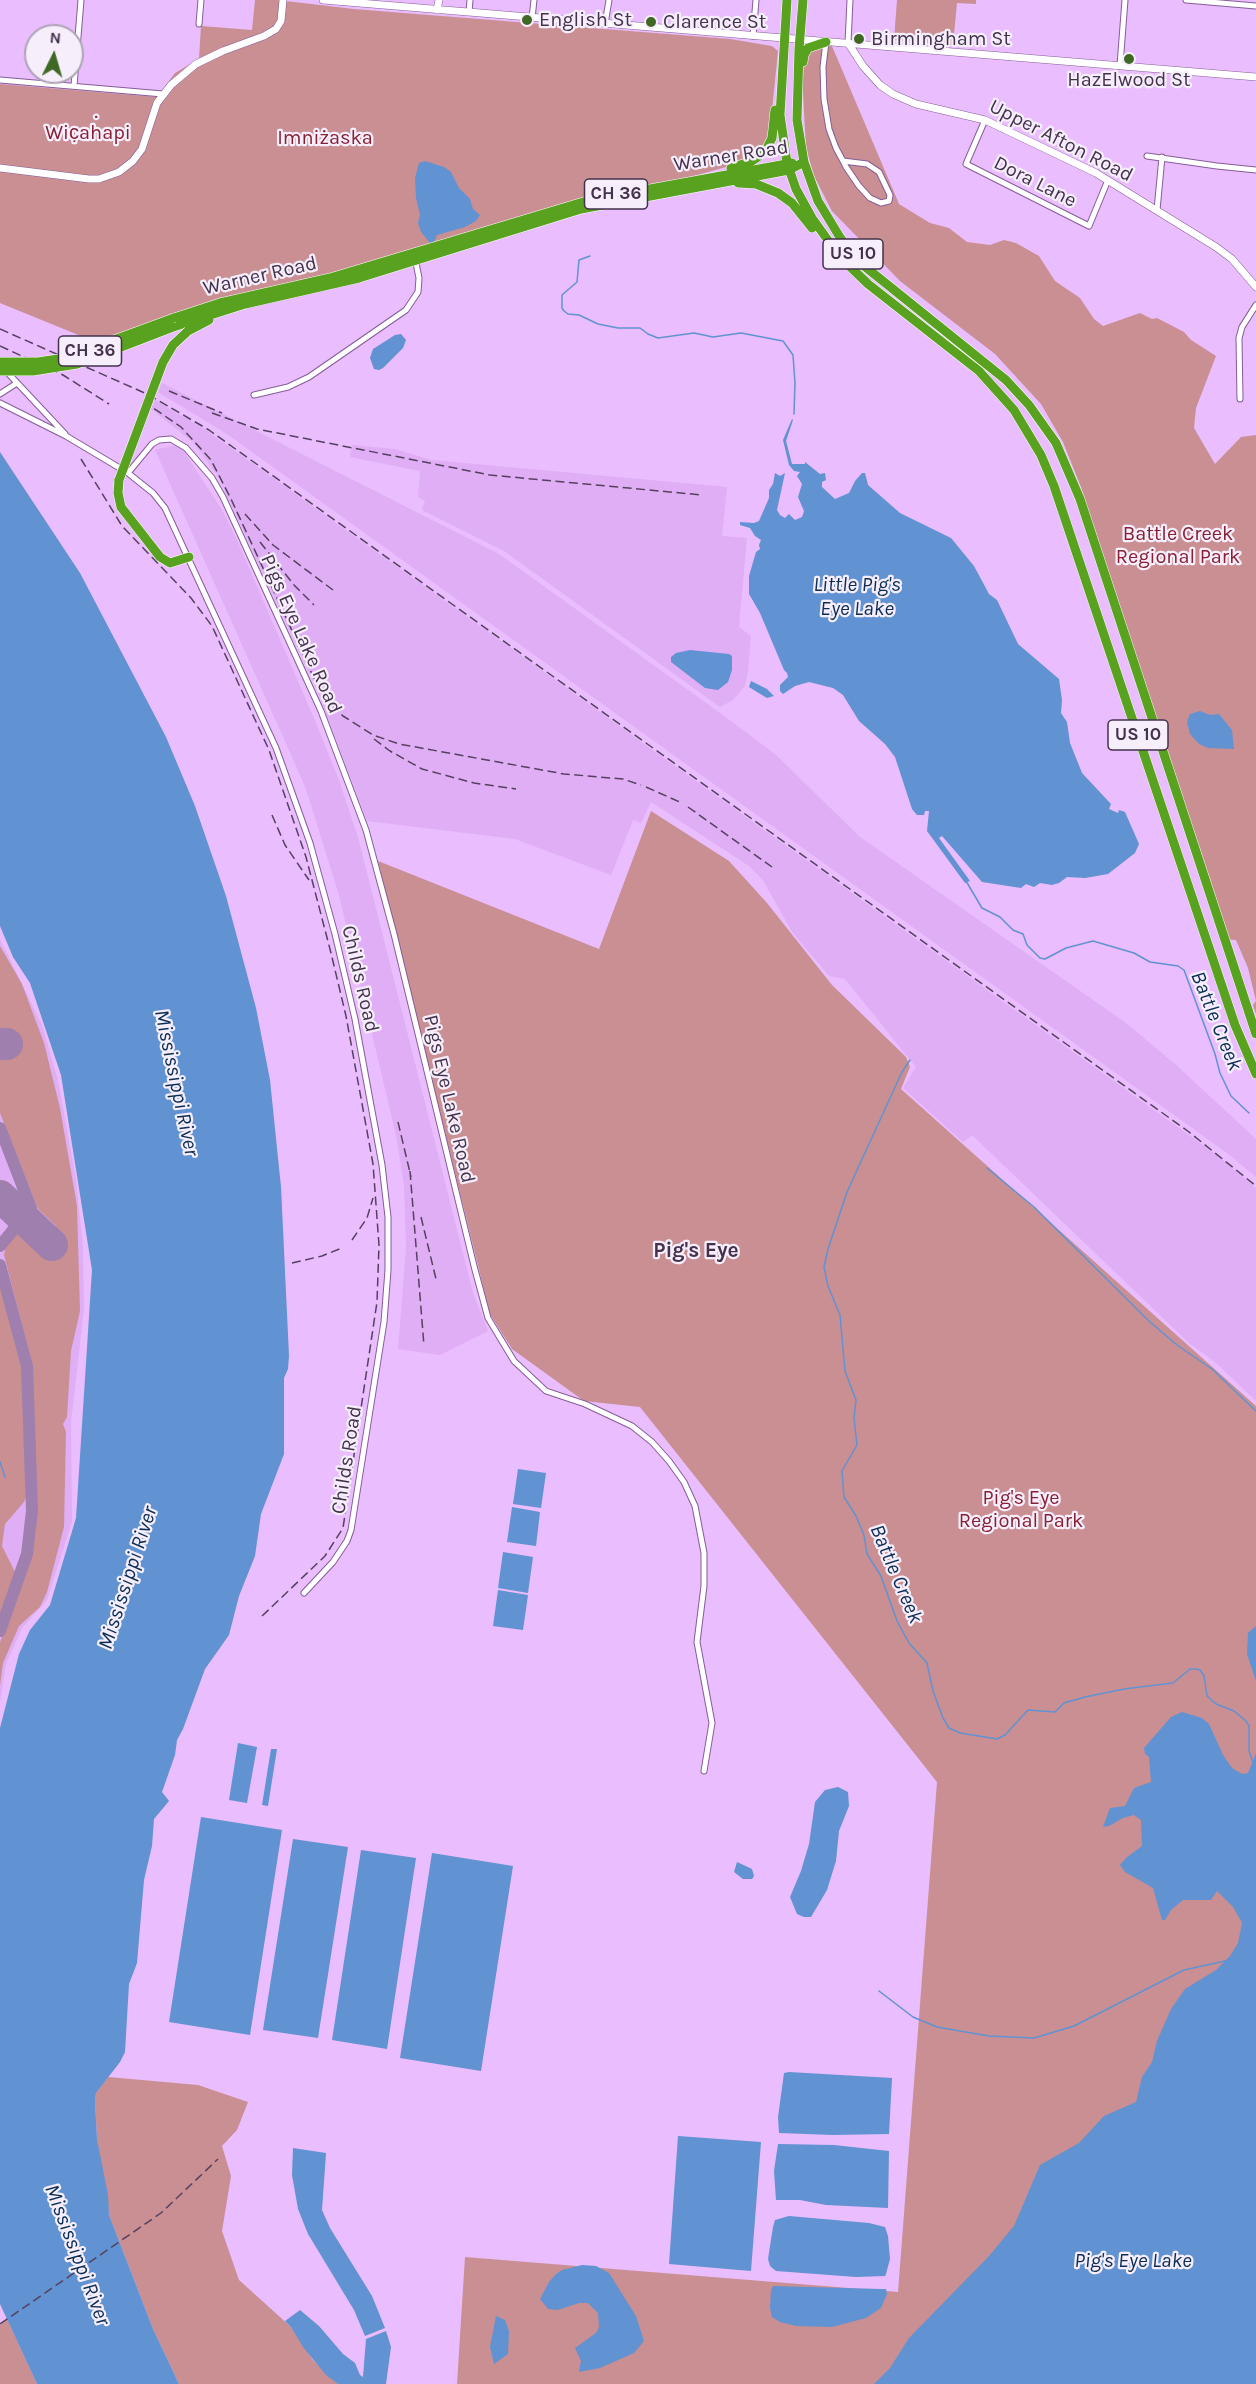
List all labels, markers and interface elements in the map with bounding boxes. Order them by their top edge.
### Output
place label: English St [539,8,632,32]
place label: Clarence St [663,10,766,34]
marker: English St [520,13,534,27]
marker: Clarence St [644,15,658,29]
north arrow [24,24,84,84]
place label: Birmingham St [871,27,1011,51]
text: N [49,28,62,48]
marker: Birmingham St [852,32,866,46]
marker: HazElwood St [1122,52,1136,66]
place label: HazElwood St [1067,68,1191,92]
street label: Upper Afton Road [985,94,1137,188]
park label: Wic̣aḣapi [45,121,131,145]
park label: Imniżaska [277,126,373,150]
street label: Warner Road [672,135,790,177]
street label: Dora Lane [990,151,1080,213]
road number: CH 36 [584,179,648,209]
road number: US 10 [823,239,883,269]
street label: Warner Road [201,251,319,301]
road number: CH 36 [58,336,122,366]
park label: Battle Creek Regional Park [1116,522,1240,569]
street label: Pigs Eye Lake Road [255,551,347,717]
water label: Little Pig's Eye Lake [813,572,901,622]
road number: US 10 [1108,720,1168,750]
street label: Childs Road [336,923,384,1035]
water label: Battle Creek [1185,968,1247,1074]
water label: Mississippi River [148,1008,204,1158]
street label: Pigs Eye Lake Road [418,1013,480,1185]
district label: Pig's Eye [653,1238,739,1264]
street label: Childs Road [327,1404,367,1516]
park label: Pig's Eye Regional Park [959,1486,1083,1533]
water label: Mississippi River [93,1503,163,1653]
water label: Battle Creek [864,1521,928,1627]
water label: Mississippi River [39,2181,115,2329]
water label: Pig's Eye Lake [1074,2248,1192,2274]

